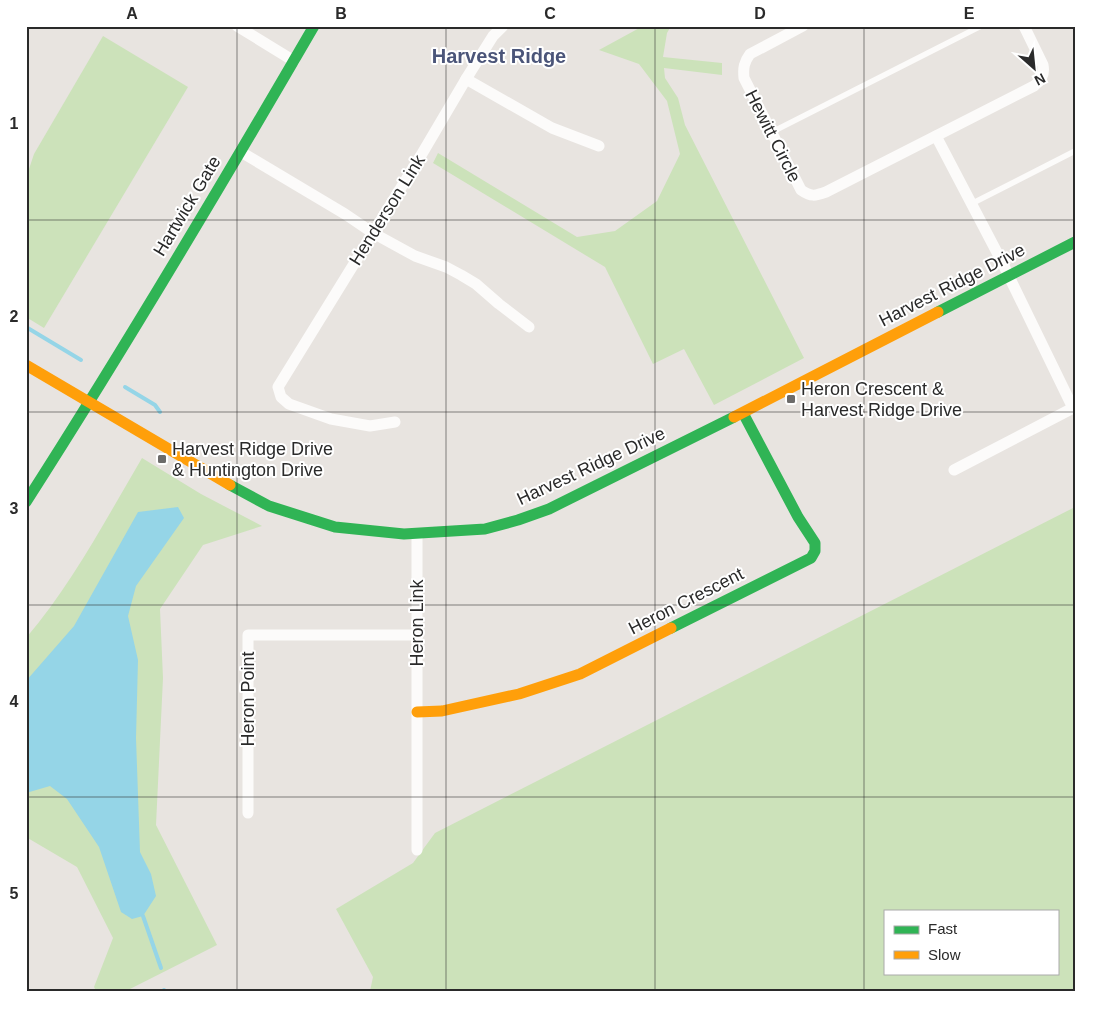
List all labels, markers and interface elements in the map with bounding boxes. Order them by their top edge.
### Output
text: A [126,5,138,22]
text: B [335,5,347,22]
text: C [544,5,556,22]
text: D [754,5,766,22]
text: E [964,5,975,22]
north arrow [1008,42,1058,92]
district label: Harvest Ridge [432,45,566,67]
text: N [1032,70,1048,89]
street label: Hewitt Circle [741,86,805,186]
text: 1 [10,115,19,132]
street label: Henderson Link [345,150,429,269]
street label: Hartwick Gate [149,152,225,260]
street label: Harvest Ridge Drive [876,240,1028,330]
text: 2 [10,308,19,325]
place label: Heron Crescent & Harvest Ridge Drive [801,379,962,420]
marker: Heron Crescent & Harvest Ridge Drive [785,393,797,405]
street label: Harvest Ridge Drive [514,423,668,509]
place label: Harvest Ridge Drive & Huntington Drive [172,439,333,480]
marker: Harvest Ridge Drive & Huntington Drive [156,453,168,465]
text: 3 [10,500,19,517]
street label: Heron Crescent [625,563,747,639]
street label: Heron Link [407,578,427,667]
street label: Heron Point [238,651,258,747]
text: 4 [10,693,19,710]
text: 5 [10,885,19,902]
legend [884,910,1058,974]
text: Fast [928,920,958,937]
text: Slow [928,946,961,963]

